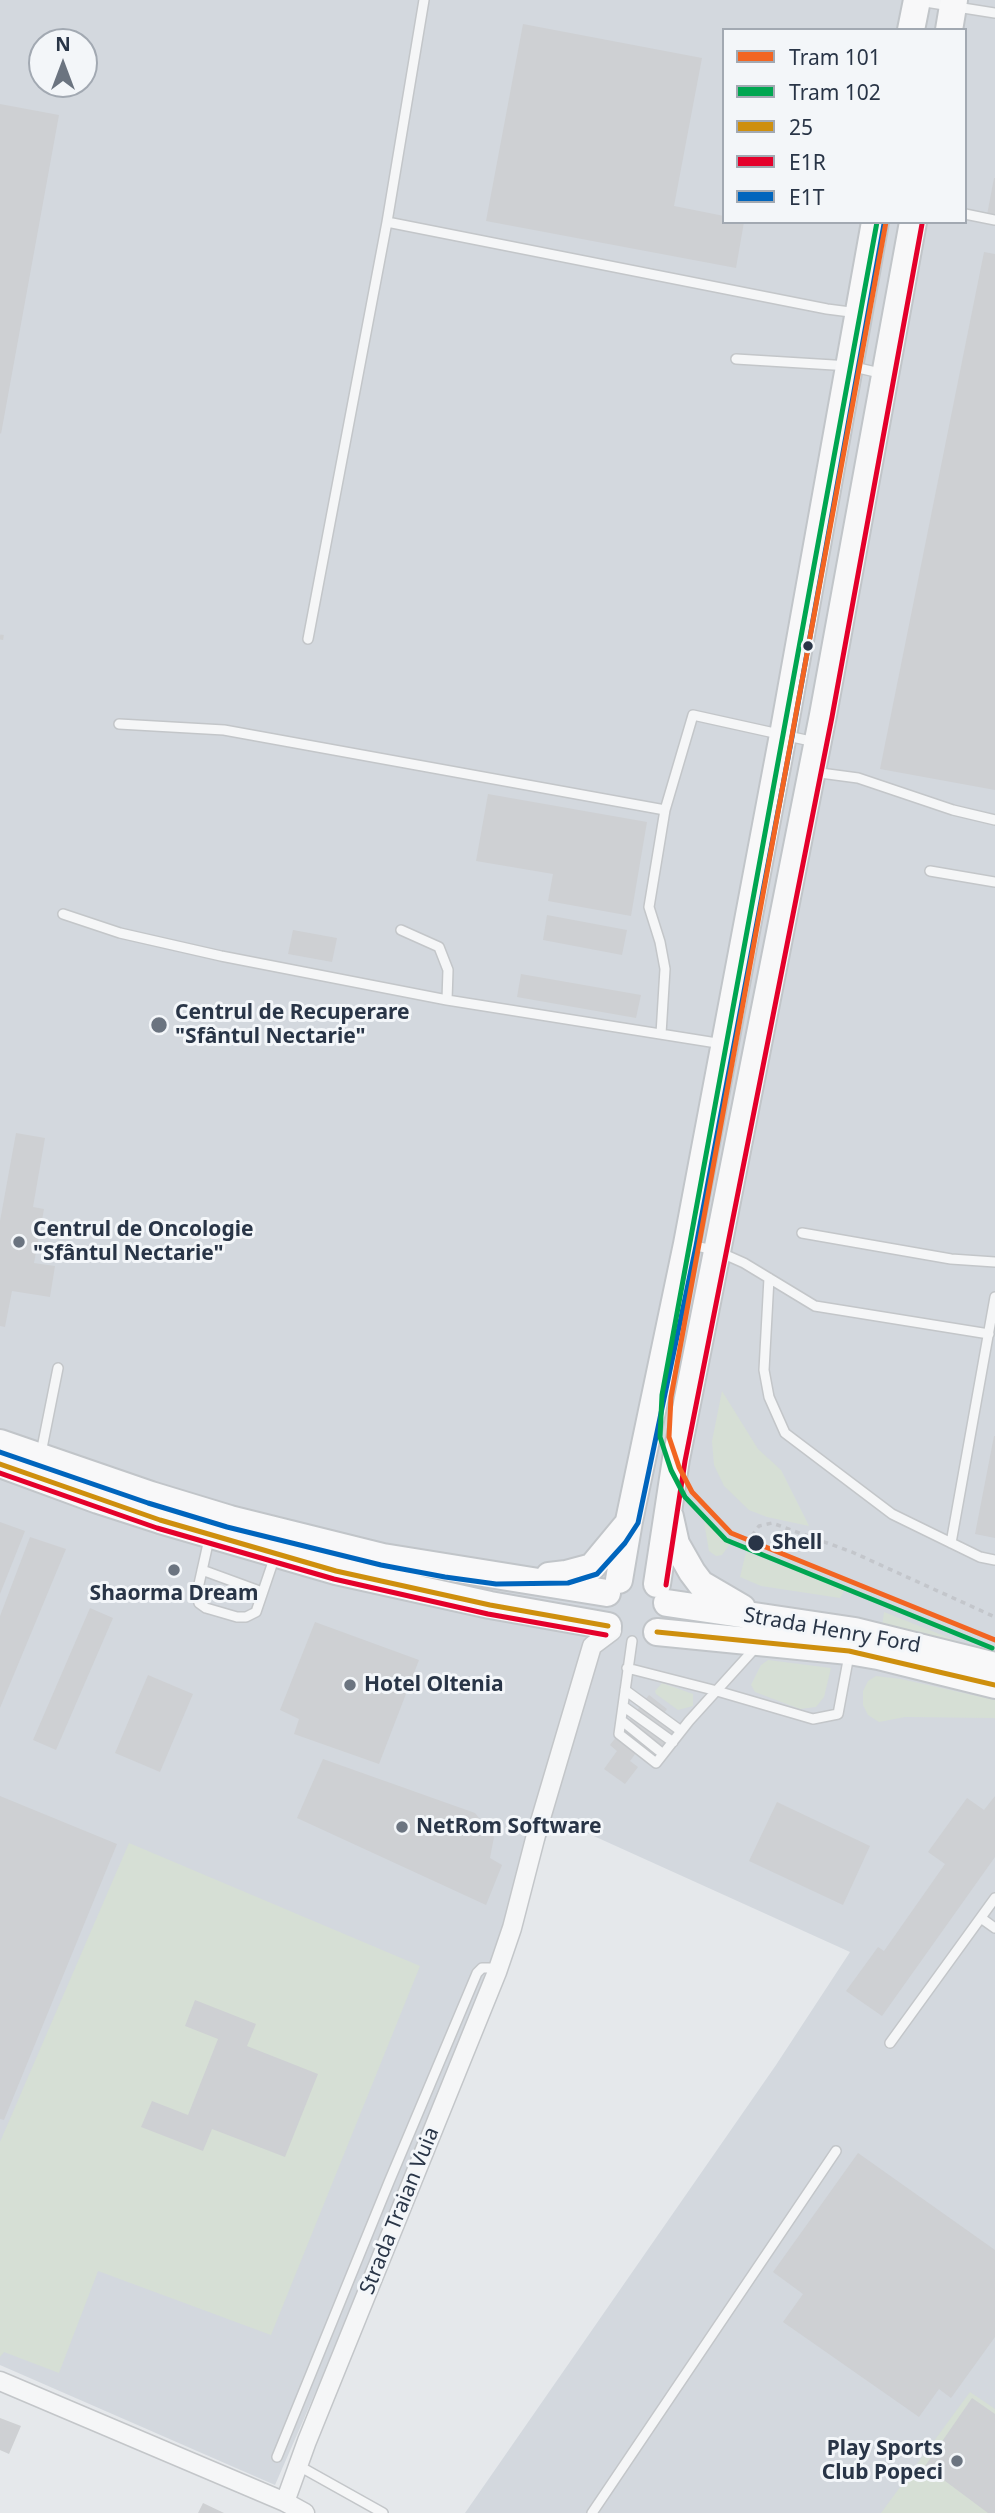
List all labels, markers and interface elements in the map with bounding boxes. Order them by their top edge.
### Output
north arrow [28,28,98,98]
legend [722,28,967,224]
text: N [55,31,71,57]
text: Tram 101 [789,43,881,71]
text: Tram 102 [789,78,881,106]
text: 25 [789,113,813,141]
text: E1R [789,148,826,176]
text: E1T [789,183,824,211]
unlabelled marker [801,639,815,653]
place label: Centrul de Recuperare "Sfântul Nectarie" [175,1000,409,1050]
marker: Centrul de Recuperare "Sfântul Nectarie" [149,1015,169,1035]
place label: Centrul de Oncologie "Sfântul Nectarie" [33,1217,253,1267]
marker: Centrul de Oncologie "Sfântul Nectarie" [11,1234,27,1250]
place label: Shell [772,1530,822,1556]
marker: Shell [746,1533,766,1553]
marker: Shaorma Dream [166,1562,182,1578]
place label: Shaorma Dream [90,1581,258,1607]
street label: Strada Henry Ford [742,1603,922,1659]
place label: Hotel Oltenia [364,1672,504,1698]
marker: Hotel Oltenia [342,1677,358,1693]
place label: NetRom Software [416,1814,602,1840]
marker: NetRom Software [394,1819,410,1835]
street label: Strada Traian Vuia [355,2124,445,2298]
place label: Play Sports Club Popeci [822,2436,943,2486]
marker: Play Sports Club Popeci [949,2453,965,2469]

